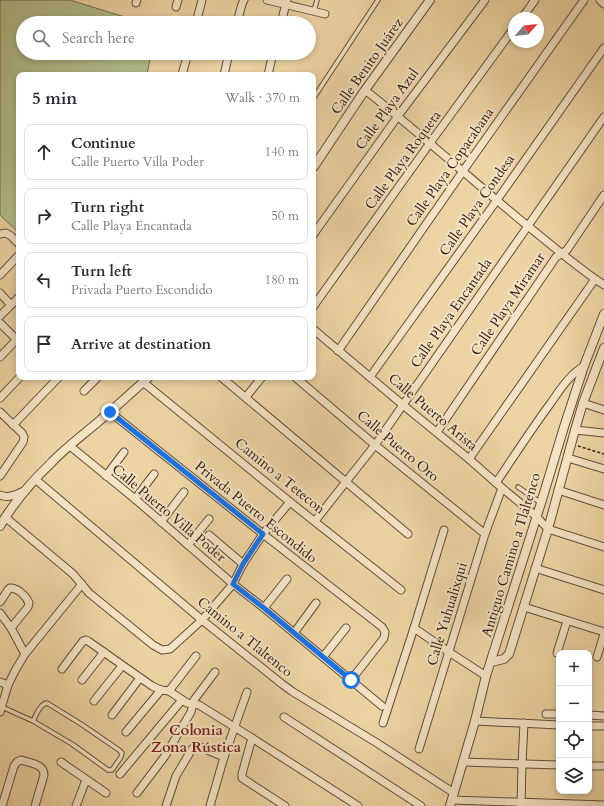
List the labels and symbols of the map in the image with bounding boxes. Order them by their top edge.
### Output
north arrow [508,12,544,48]
street label: Calle Benito Juárez [327,13,408,118]
street label: Calle Playa Azul [351,64,423,154]
street label: Calle Playa Copacabana [402,104,498,230]
street label: Calle Playa Roqueta [361,107,445,213]
street label: Calle Playa Condesa [435,150,519,260]
street label: Calle Playa Miramar [466,248,550,359]
street label: Calle Playa Encantada [406,254,496,372]
street label: Calle Puerto Arista [384,369,482,455]
route end [101,403,119,421]
street label: Calle Puerto Oro [353,406,443,486]
street label: Camino a Tetecon [231,434,329,518]
street label: Privada Puerto Escondido [191,457,322,568]
street label: Calle Puerto Villa Poder [108,460,231,567]
street label: Antiguo Camino a Tlaltenco [477,470,545,639]
street label: Calle Yuhualixqui [422,560,472,668]
street label: Camino a Tlaltenco [193,593,297,682]
route start [342,671,360,689]
district label: Colonia Zona Rústica [151,720,242,757]

